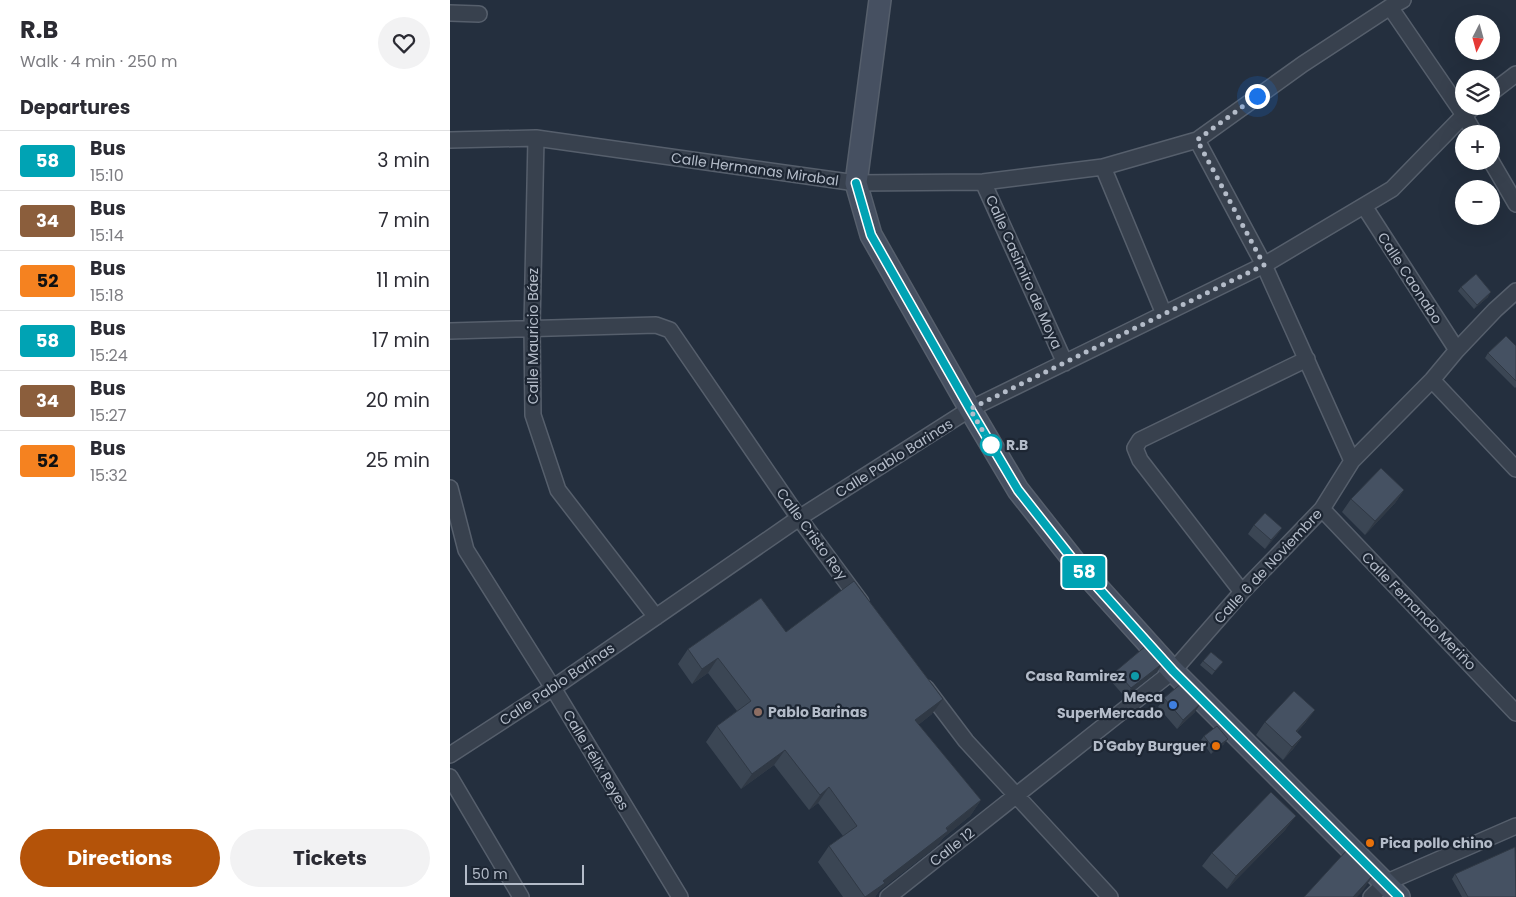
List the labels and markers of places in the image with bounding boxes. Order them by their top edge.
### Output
marker: R.B [980,434,1002,456]
place label: R.B [1006,435,1028,455]
place label: Casa Ramirez [1025,666,1125,686]
marker: Casa Ramirez [1129,670,1141,682]
place label: Meca SuperMercado [1057,687,1163,723]
marker: Meca SuperMercado [1167,699,1179,711]
place label: Pablo Barinas [768,702,868,722]
marker: Pablo Barinas [752,706,764,718]
place label: D'Gaby Burguer [1093,736,1206,756]
marker: D'Gaby Burguer [1210,740,1222,752]
place label: Pica pollo chino [1380,833,1493,853]
marker: Pica pollo chino [1364,837,1376,849]

